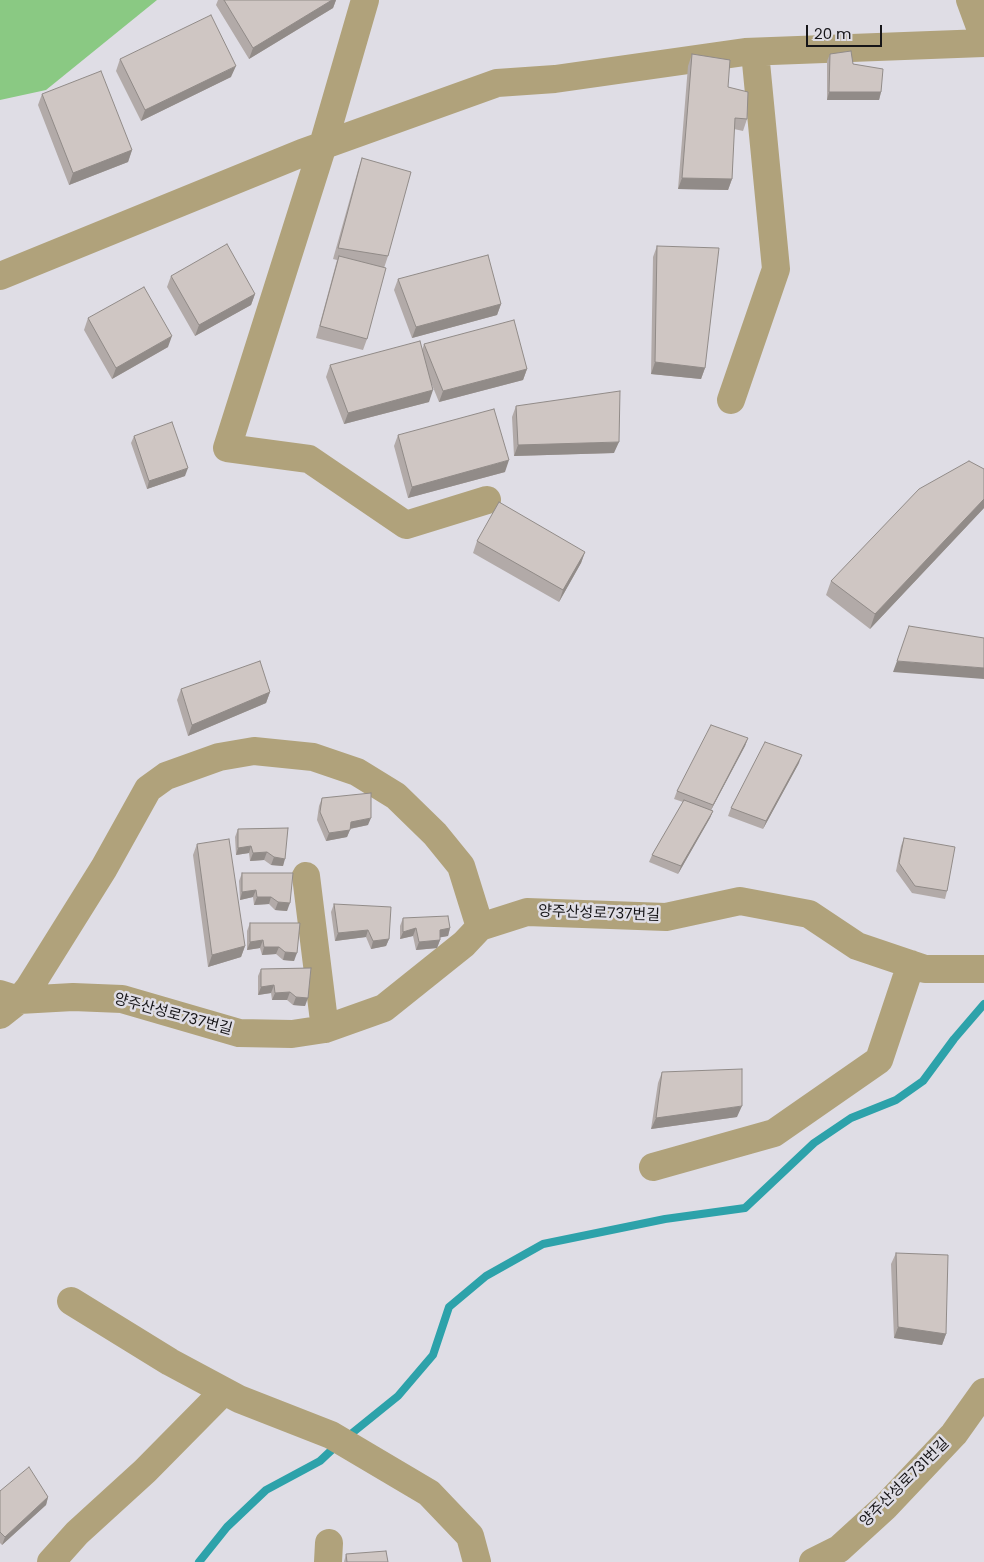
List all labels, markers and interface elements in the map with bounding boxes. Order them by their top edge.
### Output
scale bar [809,15,885,47]
text: 20 m [814,23,852,44]
street label: 양주산성로737번길 [538,903,660,925]
street label: 양주산성로737번길 [112,991,234,1039]
street label: 양주산성로731번길 [857,1435,953,1531]

